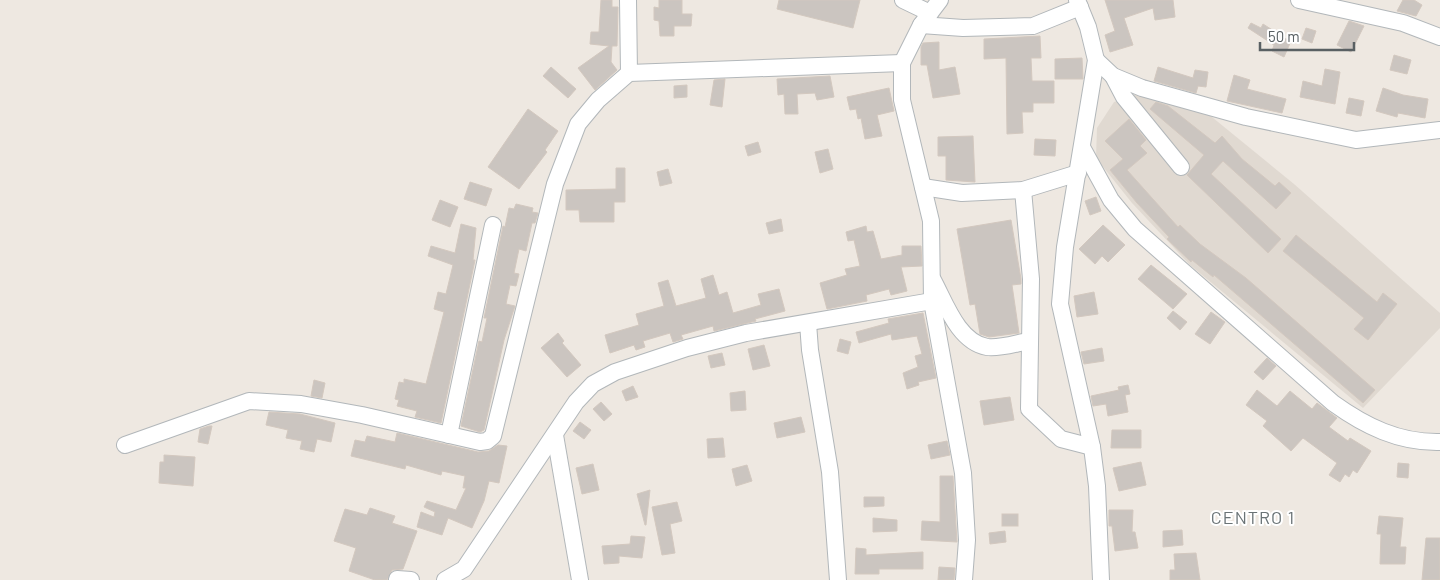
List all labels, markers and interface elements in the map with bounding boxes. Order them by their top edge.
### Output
scale bar [1260,20,1354,52]
text: 50 m [1268,27,1300,45]
district label: CENTRO 1 [1211,506,1295,528]

